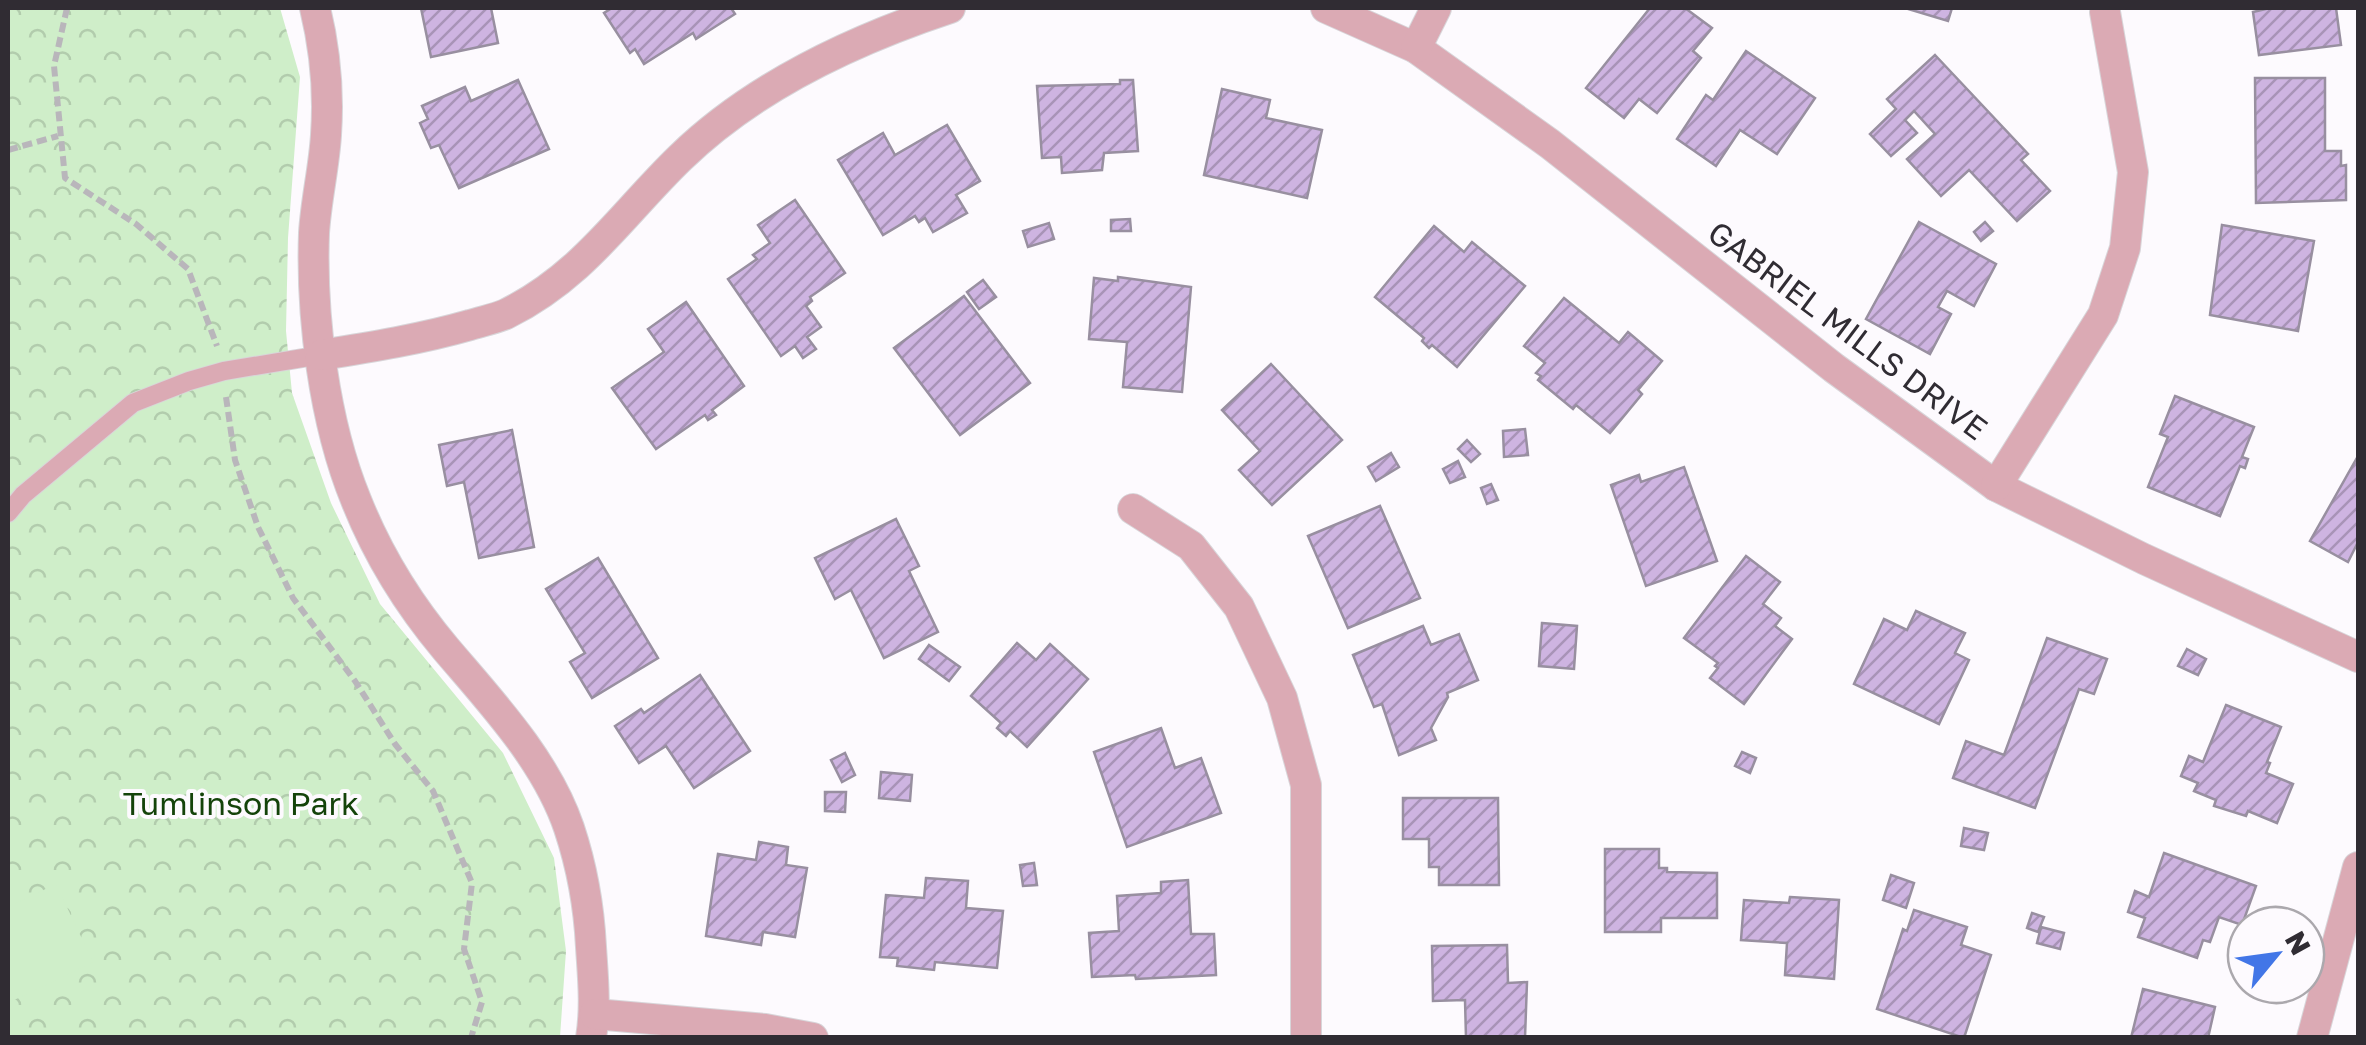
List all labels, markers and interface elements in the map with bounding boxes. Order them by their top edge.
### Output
street label: GABRIEL MILLS DRIVE [1701,213,1995,447]
park label: Tumlinson Park [123,784,359,822]
north arrow [2226,905,2326,1005]
text: N [2279,925,2318,960]

